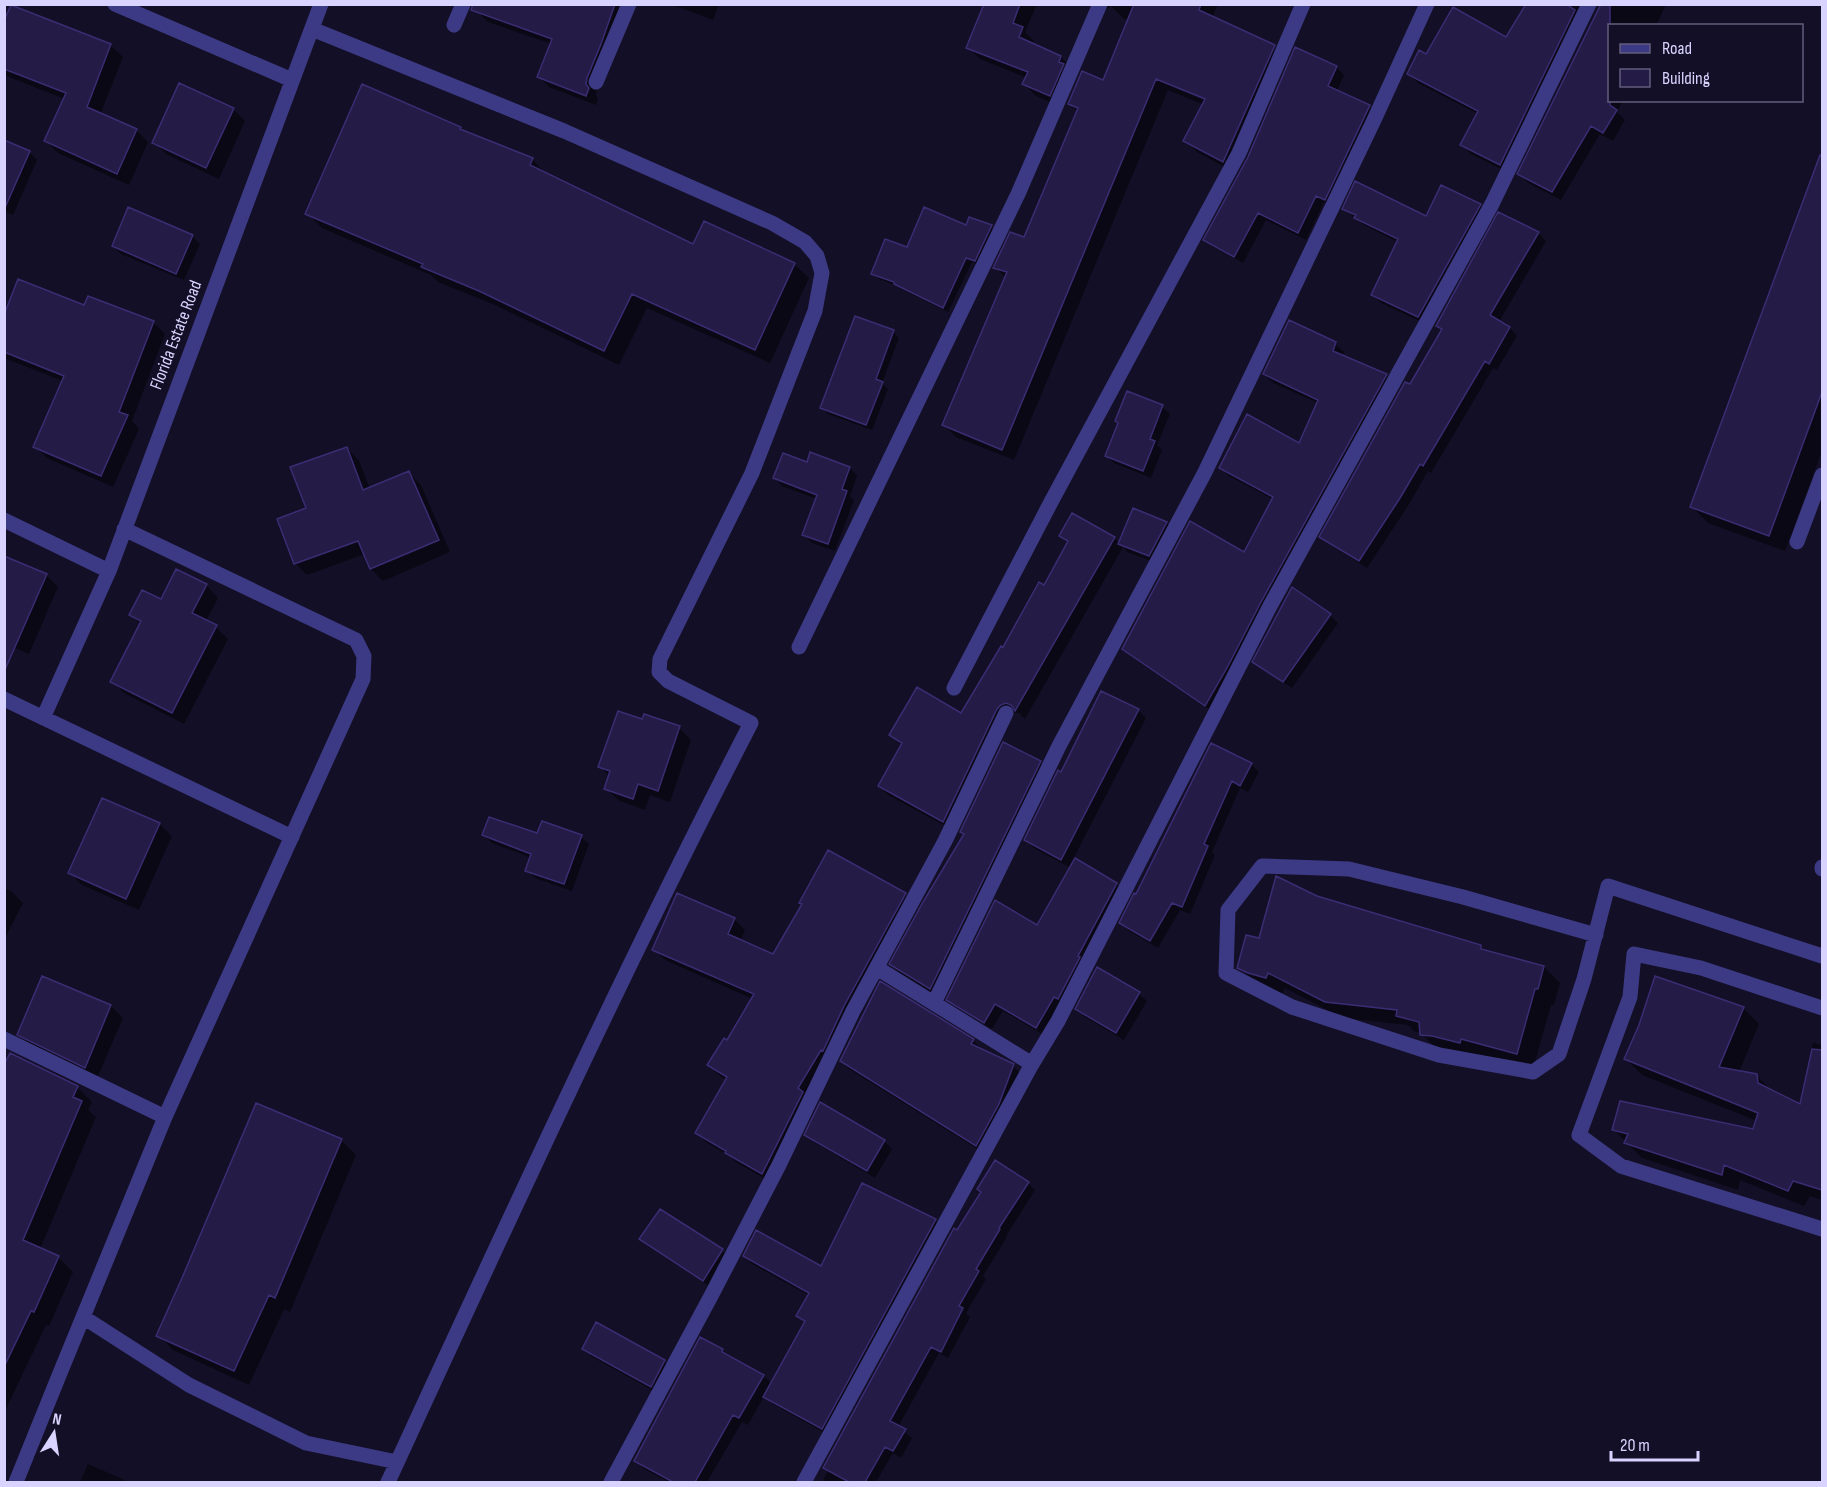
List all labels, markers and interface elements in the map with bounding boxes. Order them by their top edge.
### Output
legend [1608,24,1803,102]
text: Road [1662,38,1692,59]
text: Building [1662,68,1710,89]
street label: Florida Estate Road [146,278,206,392]
north arrow [24,1403,84,1463]
text: N [51,1410,63,1430]
scale bar [1611,1424,1698,1462]
text: 20 m [1620,1435,1650,1456]

